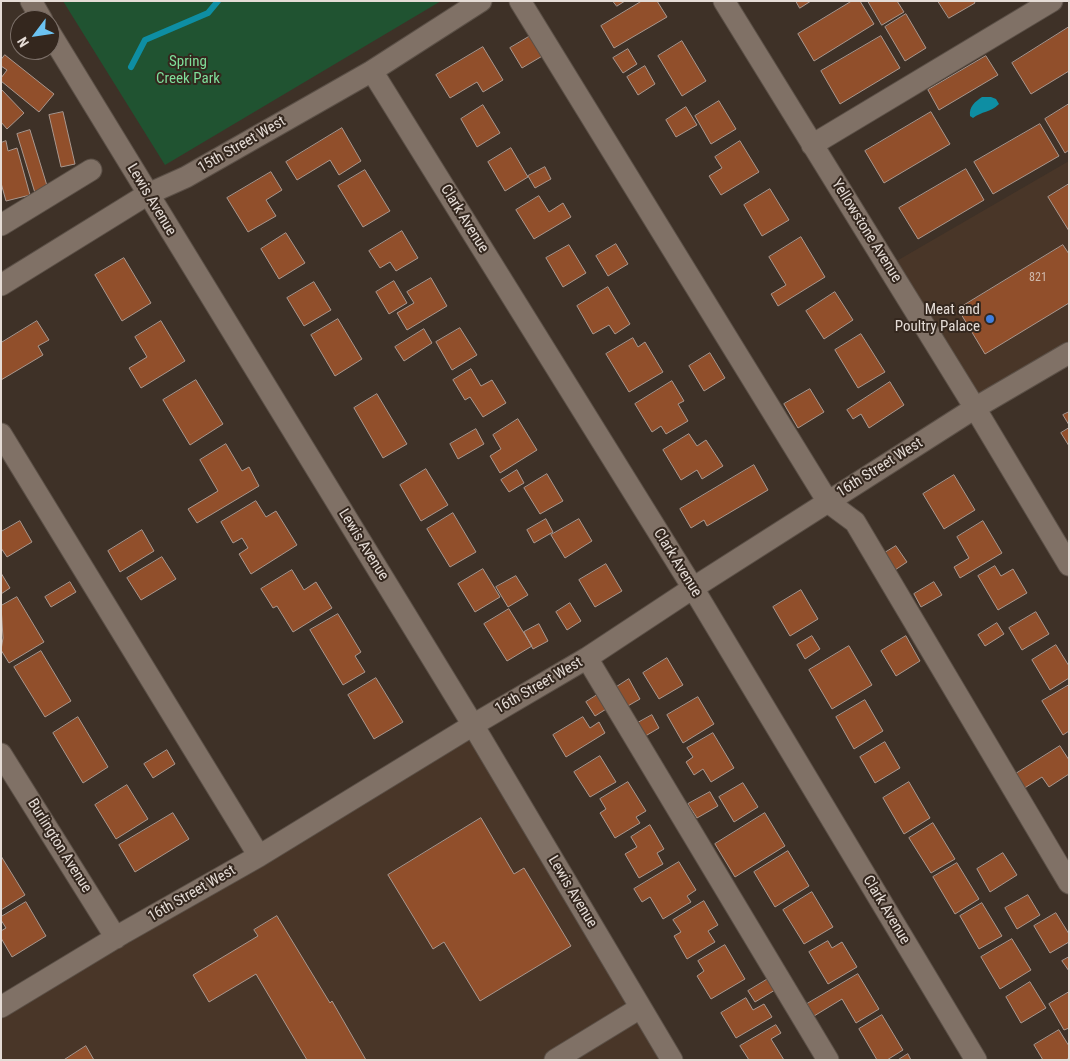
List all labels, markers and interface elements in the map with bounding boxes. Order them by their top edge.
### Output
north arrow [10,10,60,60]
text: N [14,34,32,50]
park label: Spring Creek Park [156,53,220,88]
street label: 15th Street West [195,113,289,177]
street label: Lewis Avenue [122,161,180,239]
street label: Yellowstone Avenue [827,176,905,286]
street label: Clark Avenue [436,182,492,256]
house number: 821 [1029,271,1047,285]
place label: Meat and Poultry Palace [895,301,980,336]
marker: Meat and Poultry Palace [984,313,996,325]
street label: 16th Street West [834,434,926,502]
street label: Lewis Avenue [334,506,392,584]
street label: Clark Avenue [649,526,705,600]
street label: 16th Street West [492,654,586,718]
street label: Burlington Avenue [23,796,95,896]
street label: Lewis Avenue [543,853,601,931]
street label: 16th Street West [145,862,239,926]
street label: Clark Avenue [858,872,914,948]

